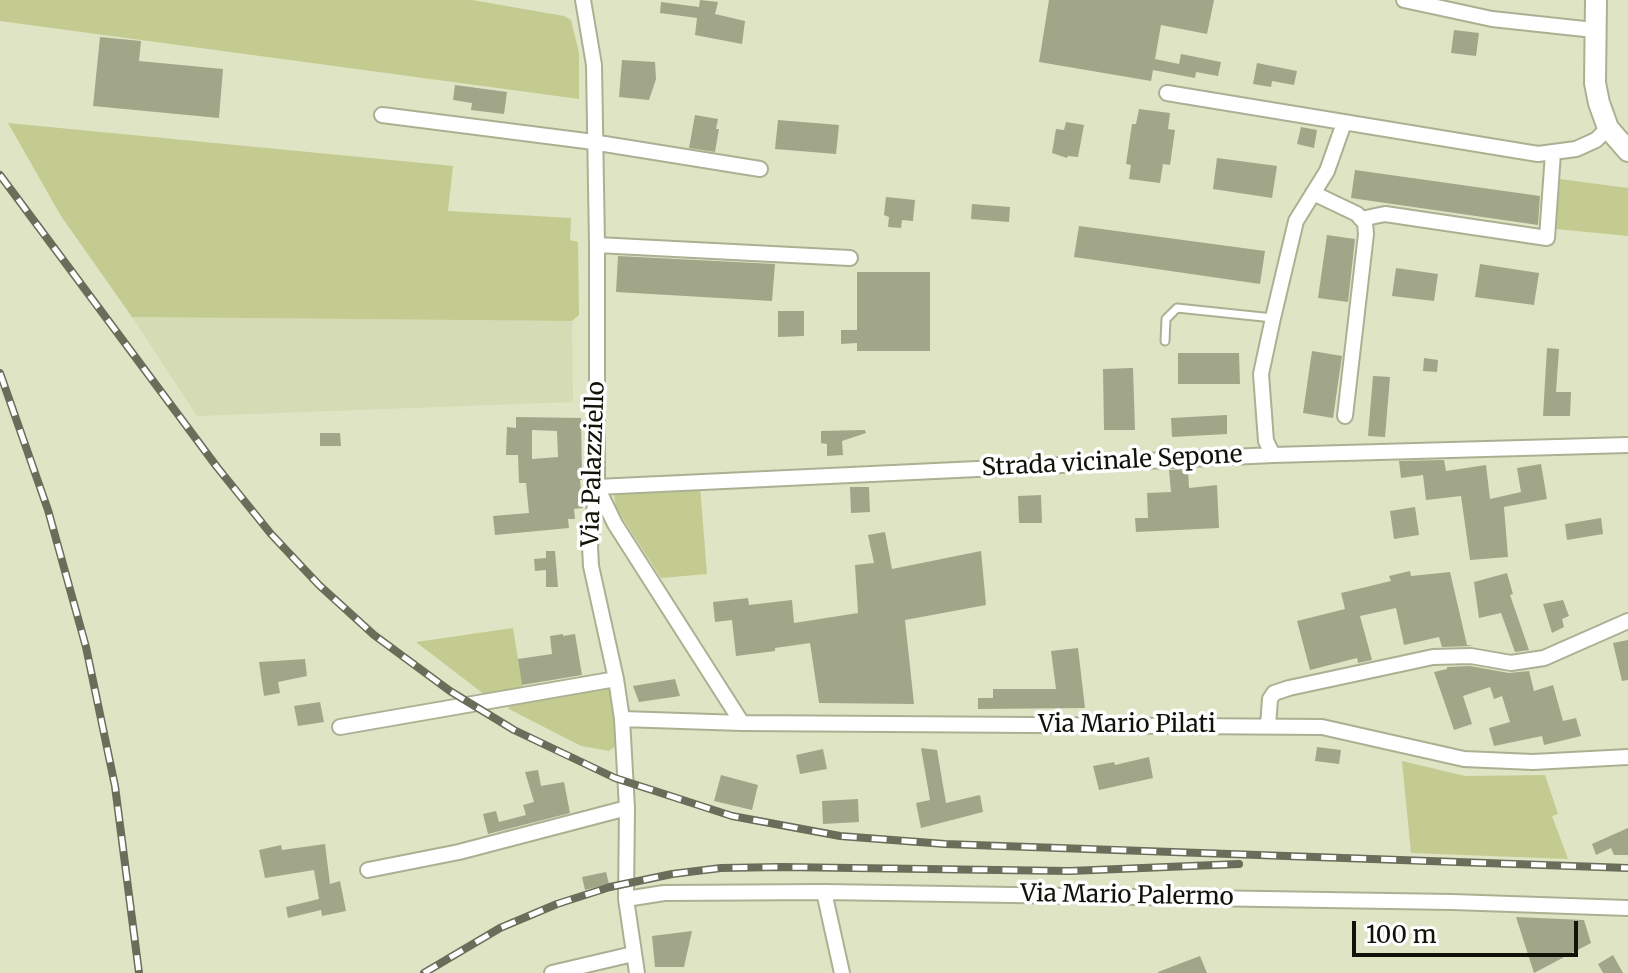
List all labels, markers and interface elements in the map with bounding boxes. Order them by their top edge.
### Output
street label: Via Palazziello [577,381,611,547]
street label: Strada vicinale Sepone [981,441,1243,483]
street label: Via Mario Pilati [1038,711,1216,739]
street label: Via Mario Palermo [1020,880,1234,912]
scale bar [1356,905,1582,955]
text: 100 m [1366,919,1436,950]

